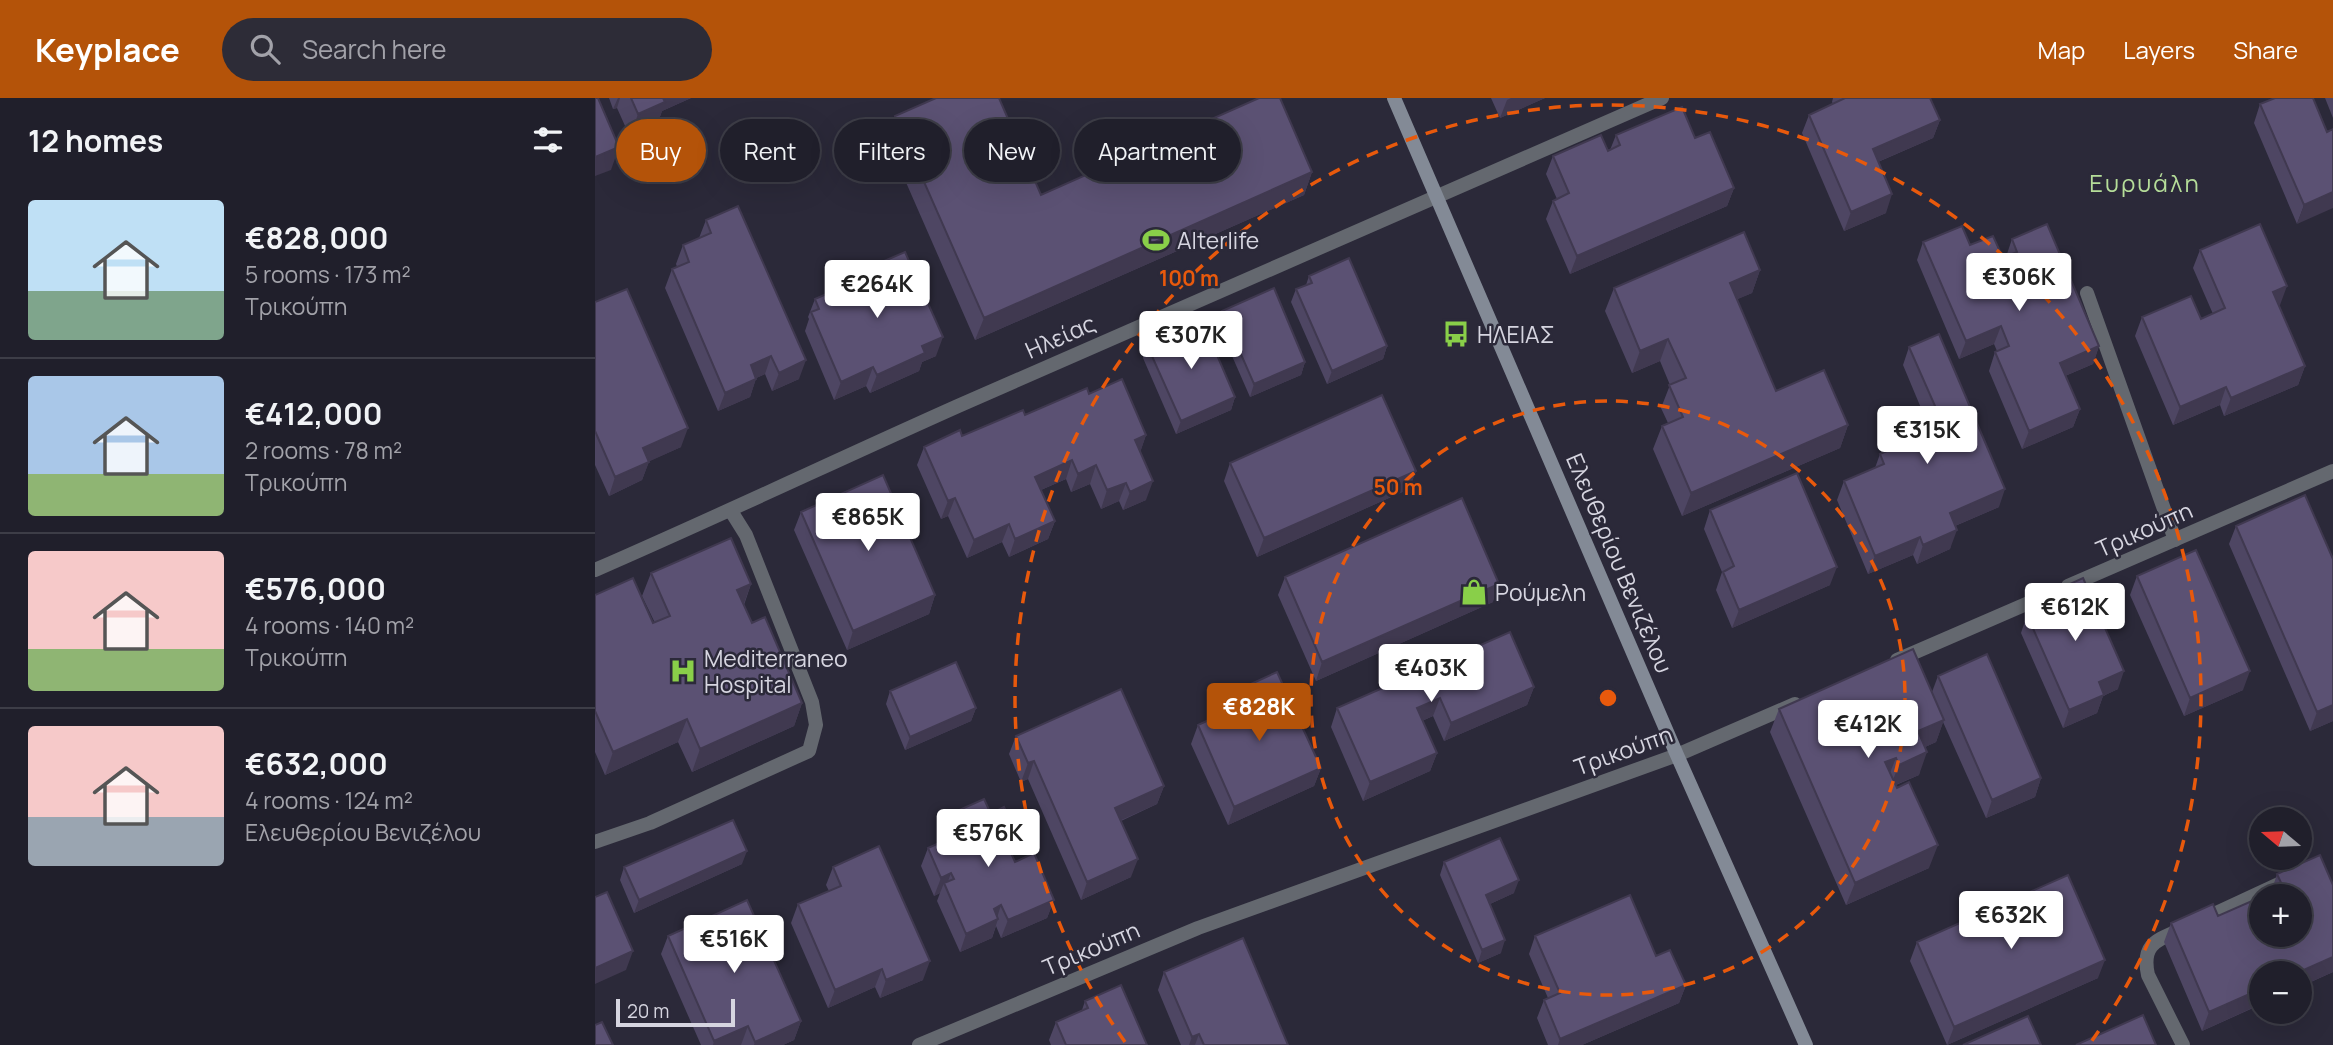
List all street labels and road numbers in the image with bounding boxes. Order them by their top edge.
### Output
street label: Ηλείας [1020,306,1100,366]
street label: Ελευθερίου Βενιζέλου [1559,448,1681,678]
street label: Τρικούπη [2091,494,2197,564]
street label: Τρικούπη [1569,717,1677,783]
street label: Τρικούπη [1038,913,1144,983]

